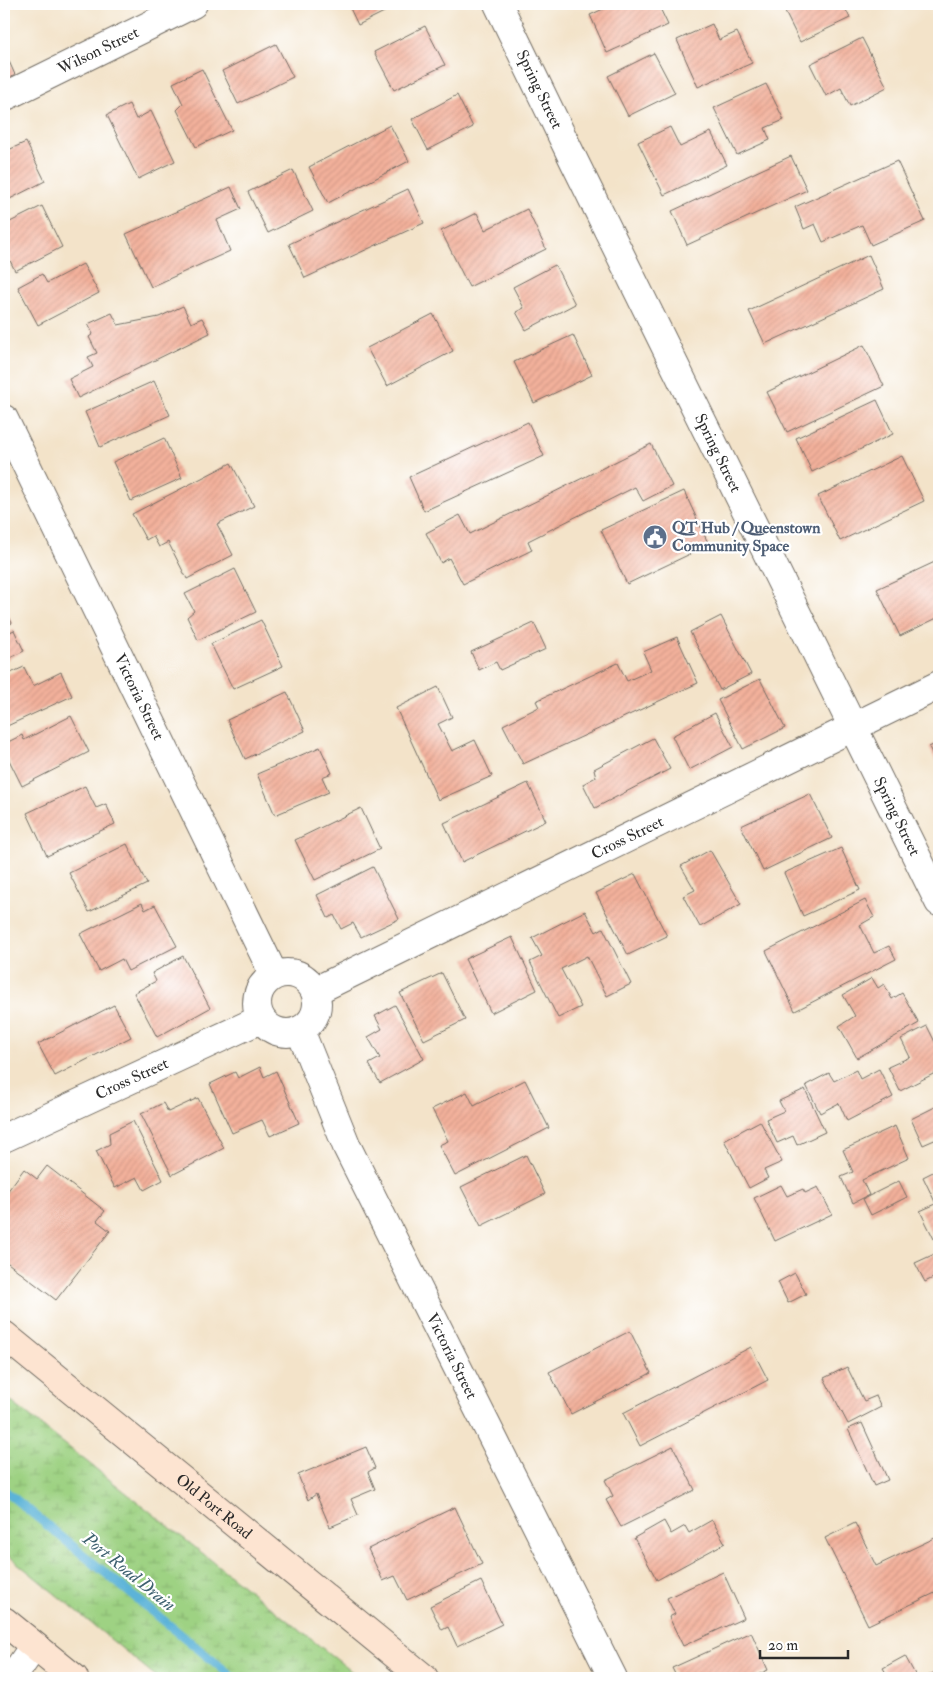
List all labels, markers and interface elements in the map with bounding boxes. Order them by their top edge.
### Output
street label: Wilson Street [53,22,142,79]
street label: Spring Street [512,47,567,132]
street label: Spring Street [690,410,746,496]
place label: QT Hub / Queenstown Community Space [672,518,821,557]
public building icon: QT Hub / Queenstown Community Space [642,524,668,550]
street label: Victoria Street [110,651,168,743]
street label: Spring Street [869,774,925,859]
street label: Cross Street [588,812,667,864]
street label: Cross Street [92,1053,172,1104]
street label: Victoria Street [422,1310,482,1402]
street label: Old Port Road [172,1469,256,1544]
water label: Port Road Drain [77,1527,180,1617]
scale bar [760,1627,848,1659]
text: 20 m [768,1636,798,1655]

